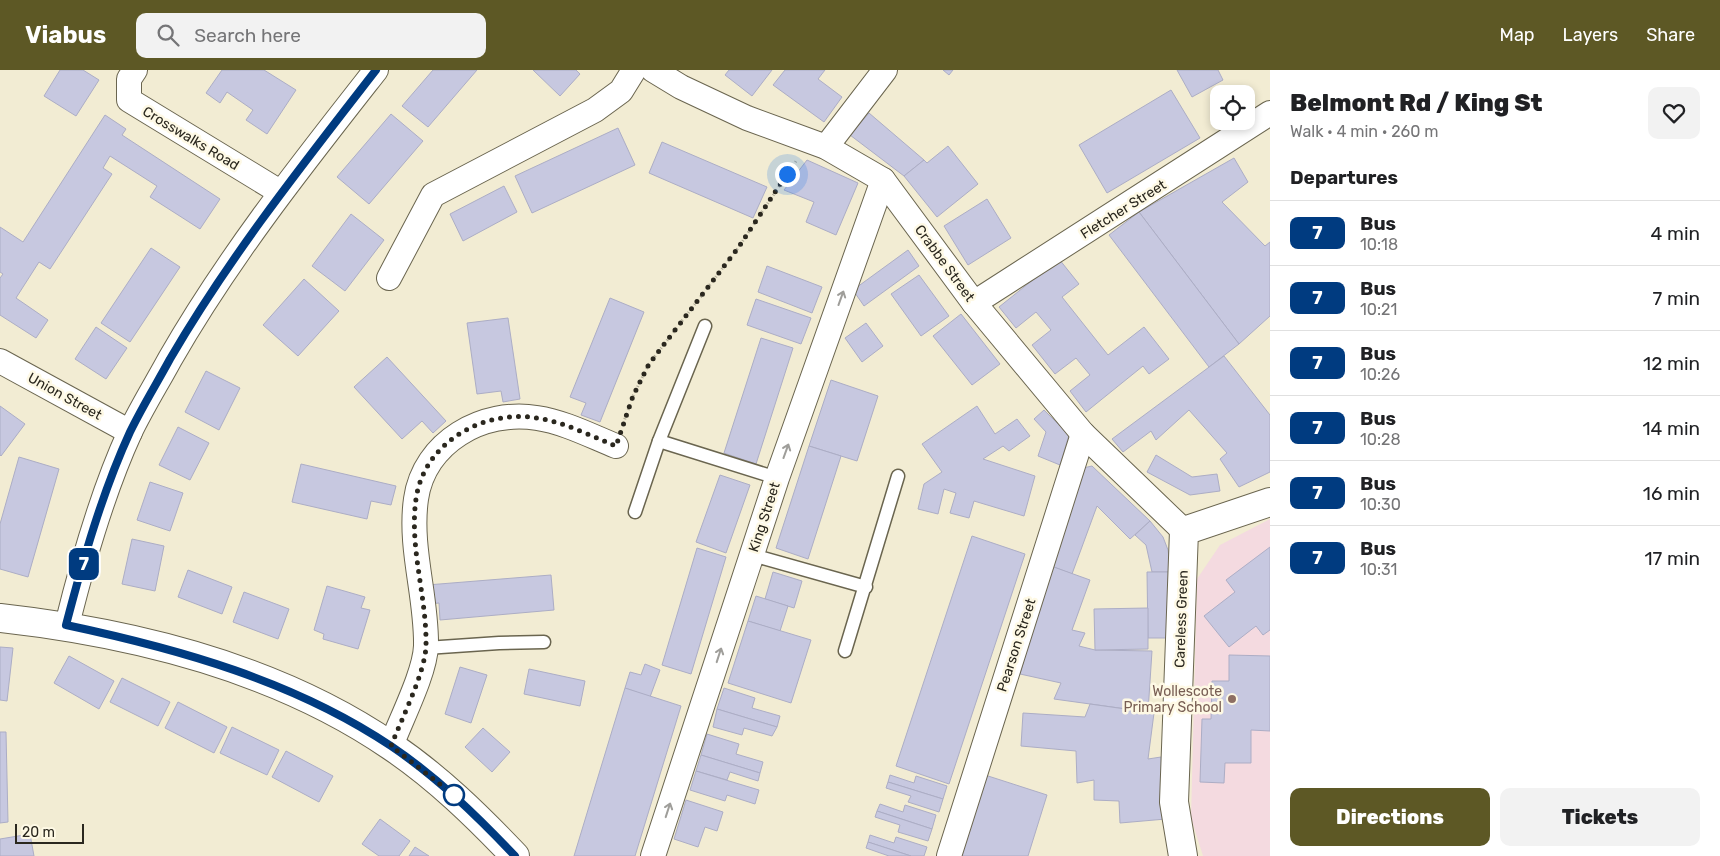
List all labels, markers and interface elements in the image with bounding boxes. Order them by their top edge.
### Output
search box [136,13,486,58]
text: Viabus [25,21,106,49]
icon: search [154,21,182,49]
text: Search here [194,24,301,47]
text: Map [1500,24,1535,46]
text: Layers [1563,24,1618,46]
text: Share [1646,24,1695,46]
map controls [1210,85,1255,130]
button: locate [1210,85,1255,130]
button: heart [1648,87,1700,139]
text: Belmont Rd / King St [1290,89,1543,117]
street label: Crosswalks Road [139,103,242,174]
text: Walk · 4 min · 260 m [1290,122,1439,141]
your location [775,162,800,187]
text: Departures [1290,166,1398,189]
street label: Fletcher Street [1077,176,1170,243]
text: Bus [1360,212,1396,235]
street label: Crabbe Street [911,222,978,305]
text: 7 [1312,222,1323,244]
text: 4 min [1651,222,1700,245]
text: 10:18 [1360,235,1398,254]
text: Bus [1360,277,1396,300]
text: 7 [1312,287,1323,309]
text: 7 min [1653,287,1700,310]
one-way arrow [837,291,846,306]
text: 10:21 [1360,300,1397,319]
text: Bus [1360,342,1396,365]
text: 7 [1312,352,1323,374]
text: 12 min [1643,352,1700,375]
text: 10:26 [1360,365,1400,384]
street label: Union Street [25,369,105,424]
text: Bus [1360,407,1396,430]
text: 7 [1312,417,1323,439]
text: 14 min [1642,417,1700,440]
text: 10:28 [1360,430,1401,449]
one-way arrow [782,444,791,459]
text: Bus [1360,472,1396,495]
street label: King Street [745,480,784,554]
text: 7 [1312,482,1323,504]
text: 16 min [1643,482,1700,505]
text: 10:30 [1360,495,1401,514]
text: Bus [1360,537,1396,560]
text: 7 [1312,547,1323,569]
text: 17 min [1644,547,1700,570]
line badge: 7 [68,548,100,580]
text: 7 [79,553,89,575]
text: 10:31 [1360,560,1397,579]
street label: Careless Green [1171,570,1192,668]
street label: Pearson Street [993,596,1040,694]
one-way arrow [715,648,724,664]
place label: Wollescote Primary School [1124,683,1222,716]
marker: Wollescote Primary School [1226,693,1238,705]
unlabelled marker [443,784,465,806]
button: Directions [1290,788,1490,846]
button: Tickets [1500,788,1700,846]
one-way arrow [664,802,673,818]
scale bar [15,821,84,844]
text: 20 m [22,824,55,841]

